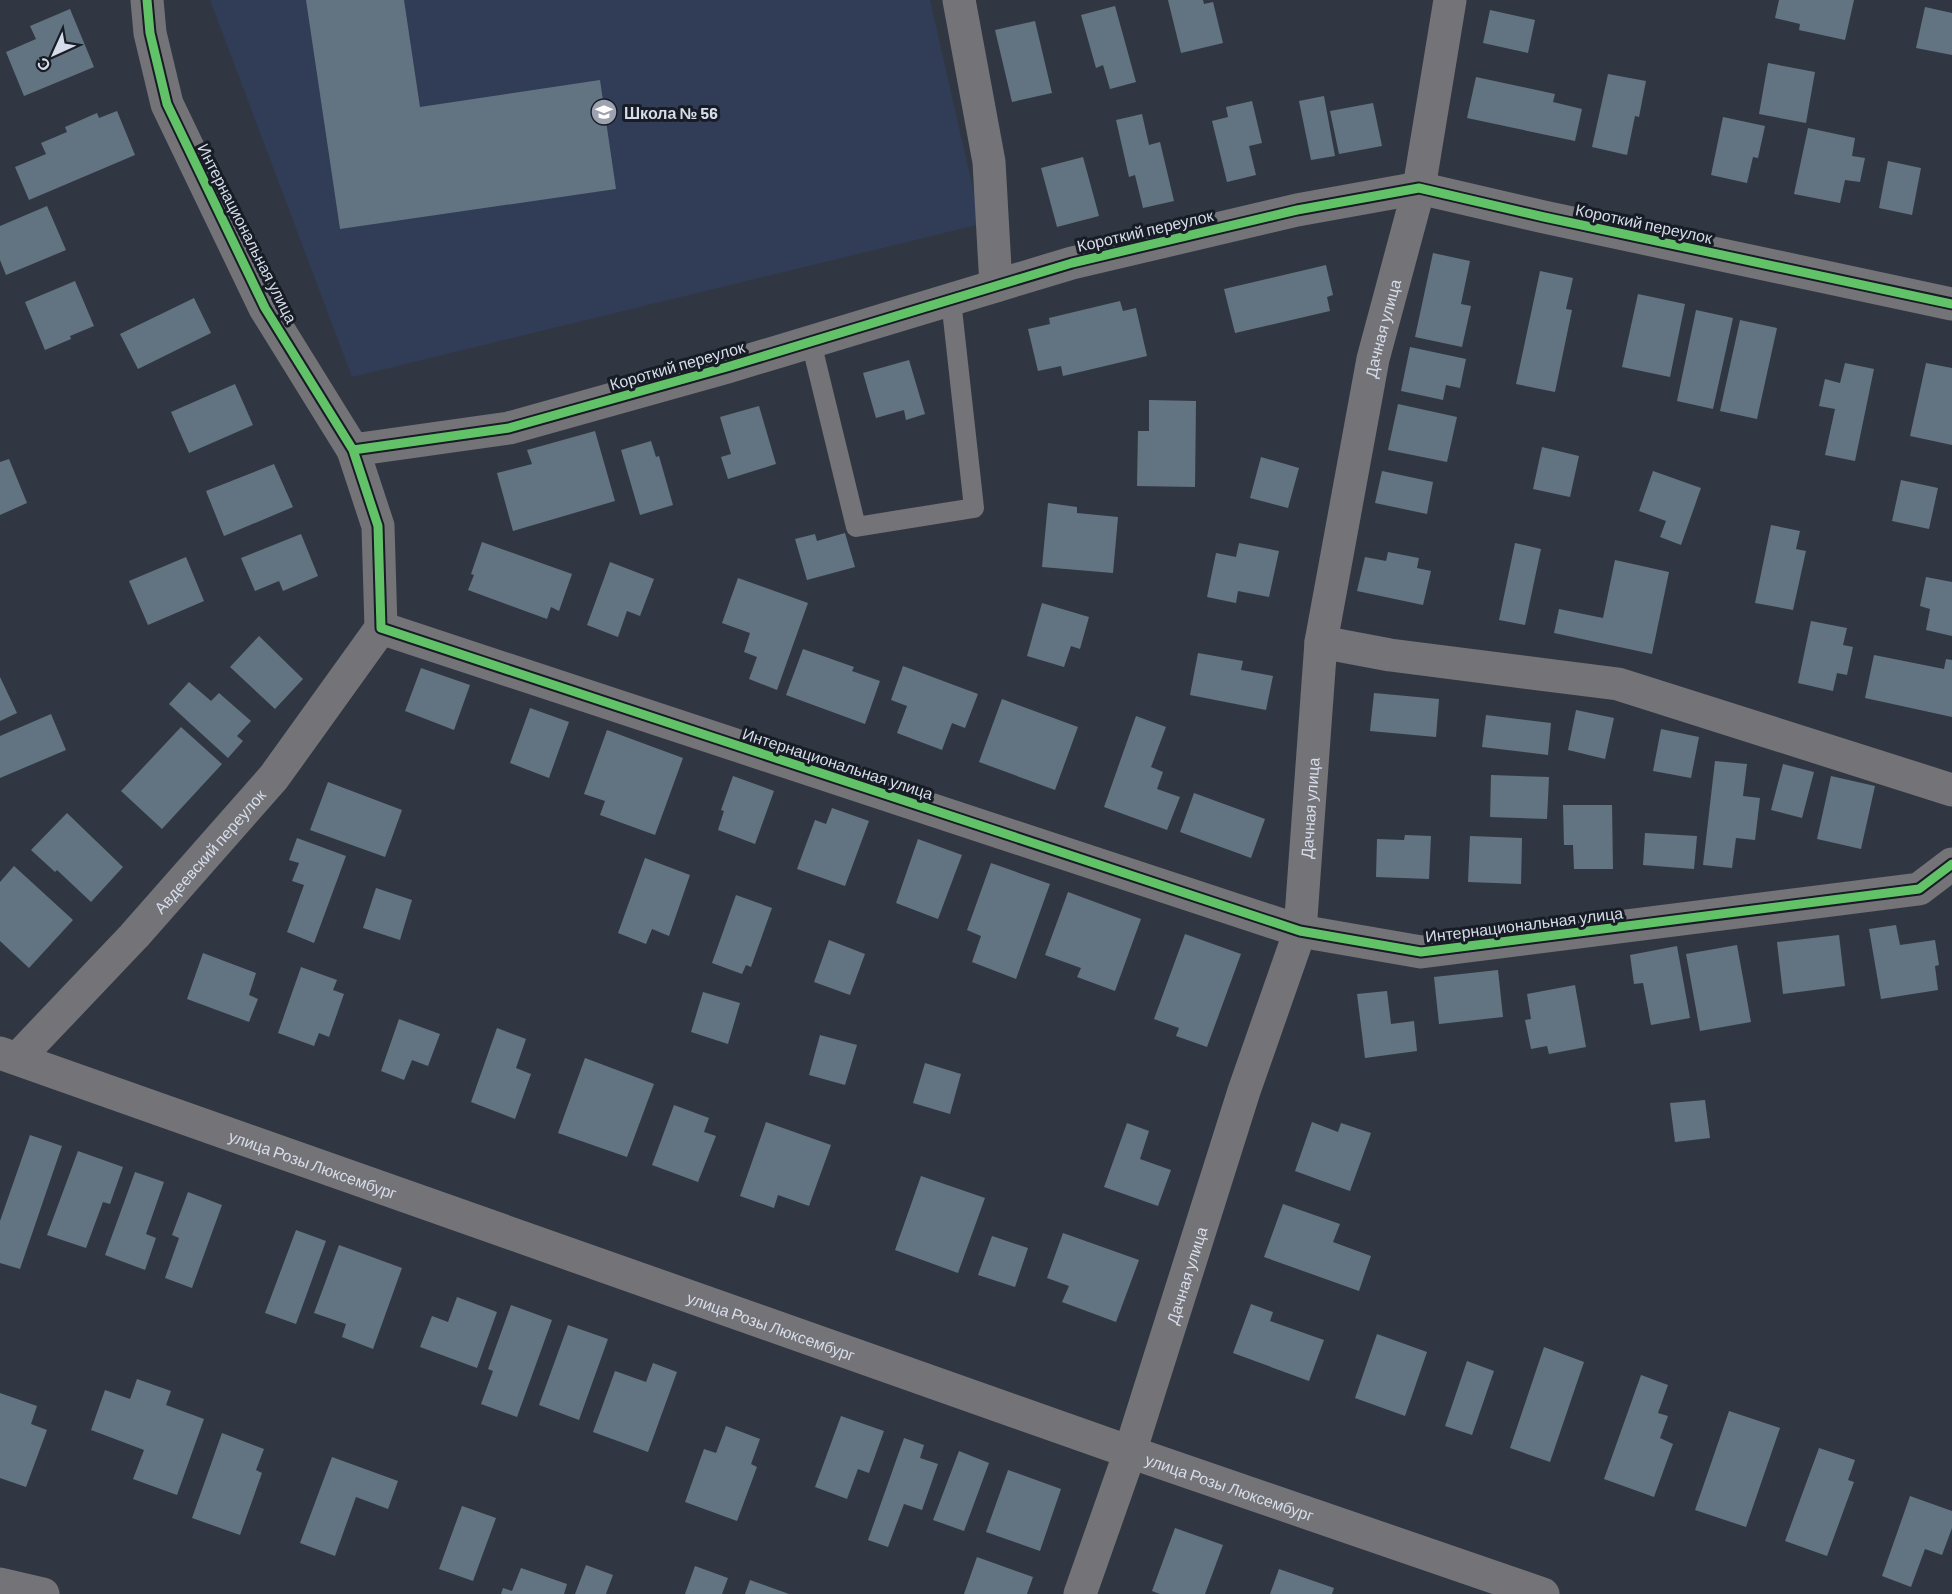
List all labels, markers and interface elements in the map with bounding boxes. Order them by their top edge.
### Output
north arrow [24,24,84,84]
text: С [32,54,54,76]
school or university icon: Школа № 56 [589,97,619,127]
place label: Школа № 56 [624,103,718,122]
street label: Интернациональная улица [194,140,302,326]
street label: Короткий переулок [1574,199,1715,247]
street label: Короткий переулок [1075,205,1216,255]
street label: Дачная улица [1360,277,1404,379]
street label: Короткий переулок [607,336,748,393]
street label: Интернациональная улица [740,723,936,803]
street label: Дачная улица [1296,757,1322,859]
street label: Авдеевский переулок [149,784,269,917]
street label: Интернациональная улица [1424,902,1624,946]
street label: улица Розы Люксембург [227,1125,400,1202]
street label: Дачная улица [1162,1224,1210,1326]
street label: улица Розы Люксембург [685,1287,858,1364]
street label: улица Розы Люксембург [1143,1449,1317,1524]

